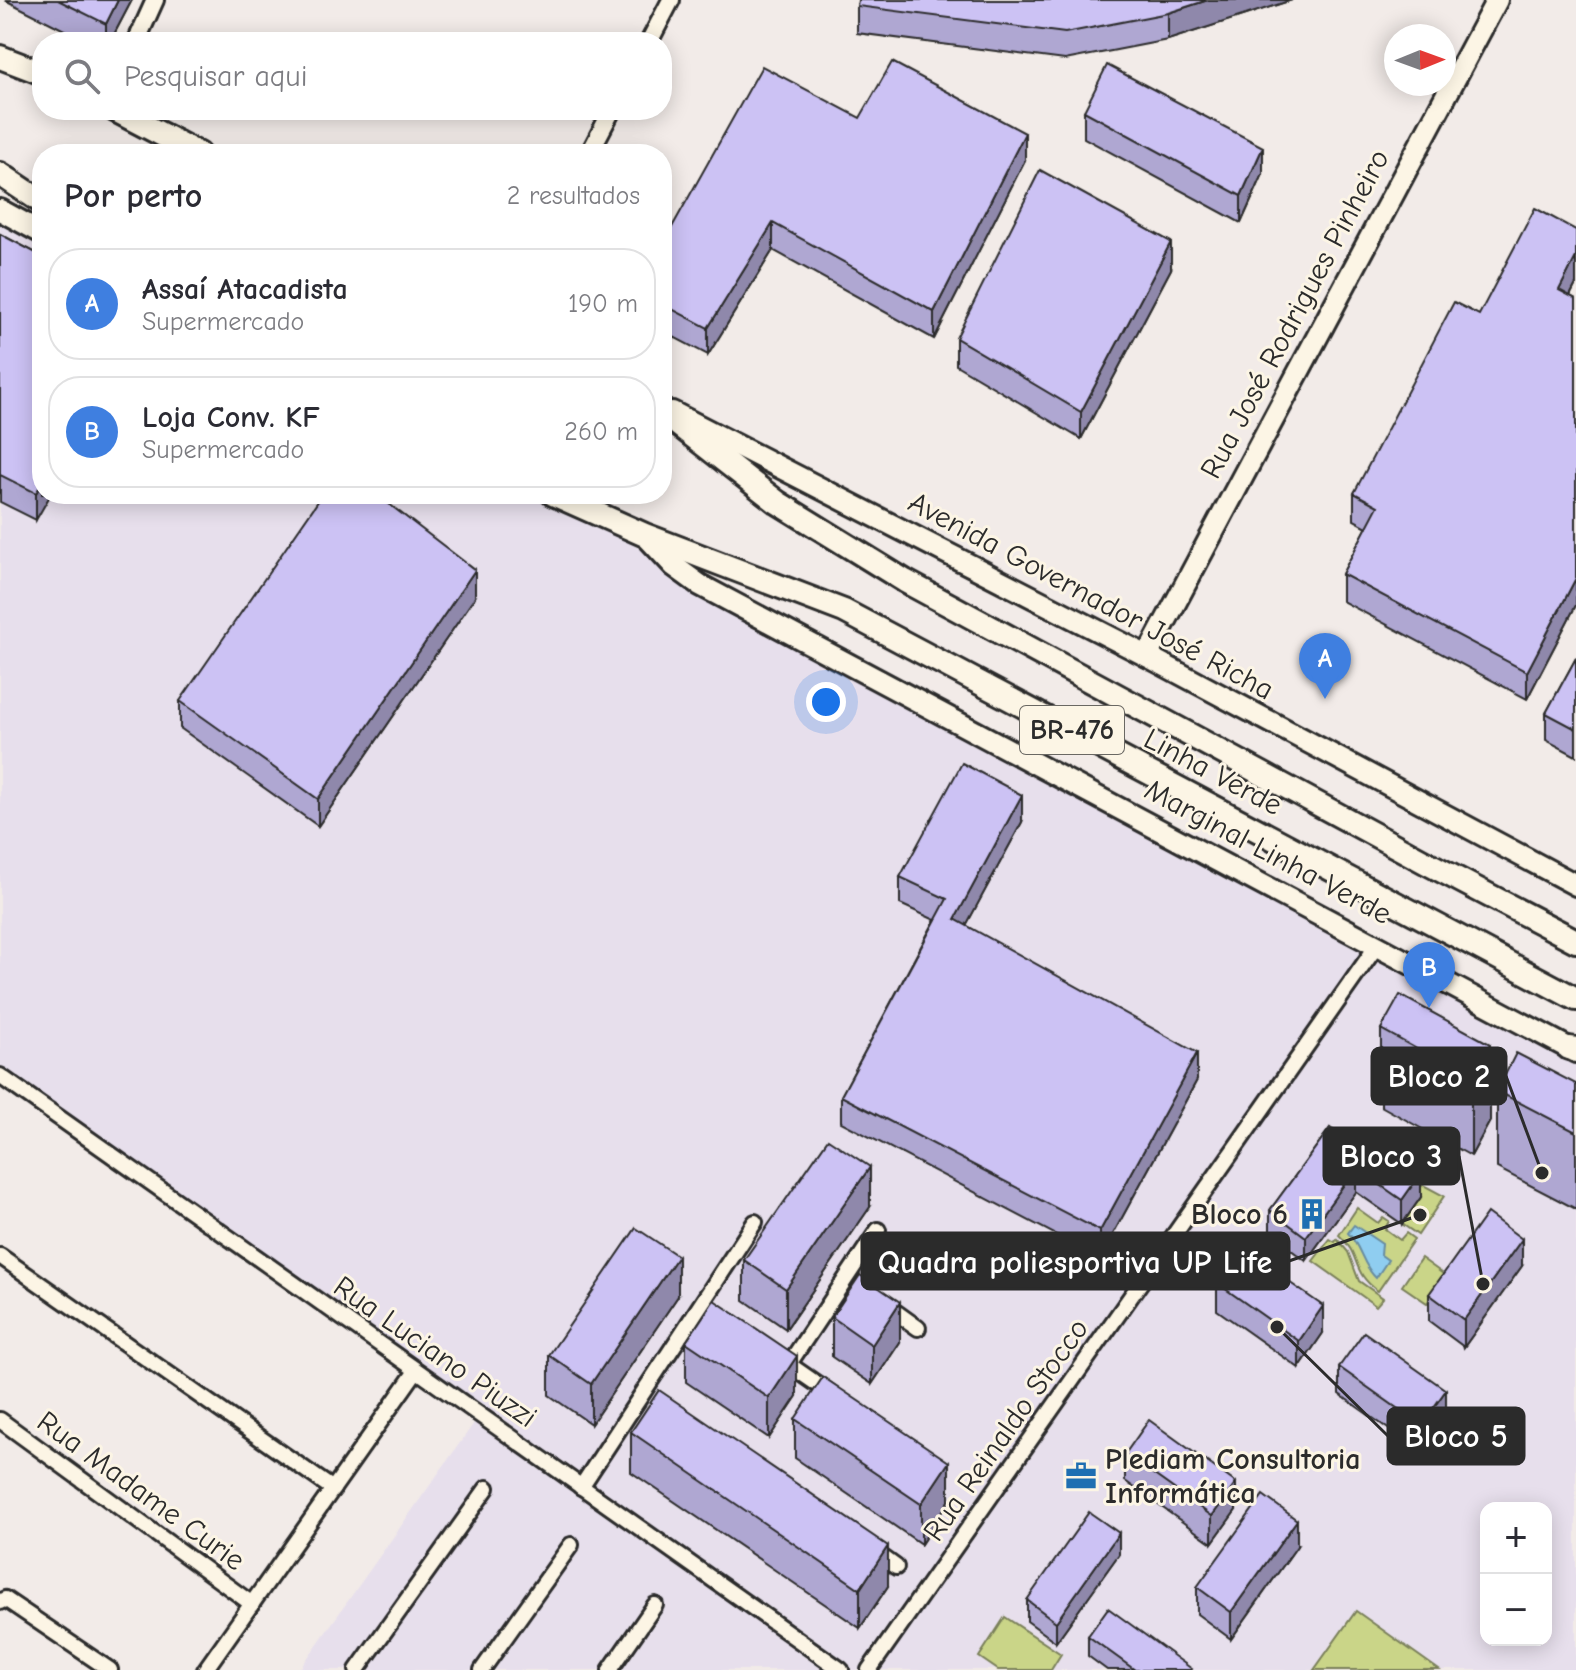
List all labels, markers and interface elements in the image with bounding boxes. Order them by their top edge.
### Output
north arrow [1384,24,1456,96]
search box [32,32,672,120]
icon: search [60,54,104,98]
text: Pesquisar aqui [124,59,307,94]
street label: Rua José Rodrigues Pinheiro [1193,143,1397,485]
text: Por perto [64,176,202,216]
text: 2 resultados [507,181,640,211]
text: Assaí Atacadista [142,272,348,307]
text: A [85,289,99,319]
text: 190 m [568,289,638,319]
text: Supermercado [142,307,304,337]
text: Loja Conv. KF [142,400,320,435]
text: B [84,417,100,447]
text: 260 m [564,417,638,447]
text: Supermercado [142,435,304,465]
street label: Avenida Governador José Richa [902,485,1280,707]
pin: A [1299,633,1351,699]
your location [806,682,846,722]
road number: BR-476 [1020,706,1124,754]
street label: Linha Verde [1138,721,1288,823]
street label: Marginal Linha Verde [1139,772,1397,932]
pin: B [1403,942,1455,1008]
callout: Bloco 2 [1372,1048,1506,1104]
text: Bloco 2 [1388,1058,1490,1095]
callout: Bloco 3 [1324,1128,1459,1184]
text: Bloco 3 [1340,1138,1442,1175]
place label: Bloco 6 [1191,1197,1288,1232]
building icon: Bloco 6 [1295,1197,1329,1231]
callout: Quadra poliesportiva UP Life [862,1233,1289,1289]
text: Quadra poliesportiva UP Life [878,1244,1272,1281]
street label: Rua Luciano Piuzzi [327,1269,543,1435]
street label: Rua Reinaldo Stocco [916,1312,1096,1548]
street label: Rua Madame Curie [30,1404,252,1578]
callout: Bloco 5 [1388,1408,1524,1464]
text: Bloco 5 [1404,1418,1508,1455]
place label: Plediam Consultoria Informática [1105,1442,1361,1511]
office icon: Plediam Consultoria Informática [1064,1459,1098,1493]
map controls [1480,1502,1552,1646]
button: + [1480,1502,1552,1574]
button: − [1480,1574,1552,1646]

